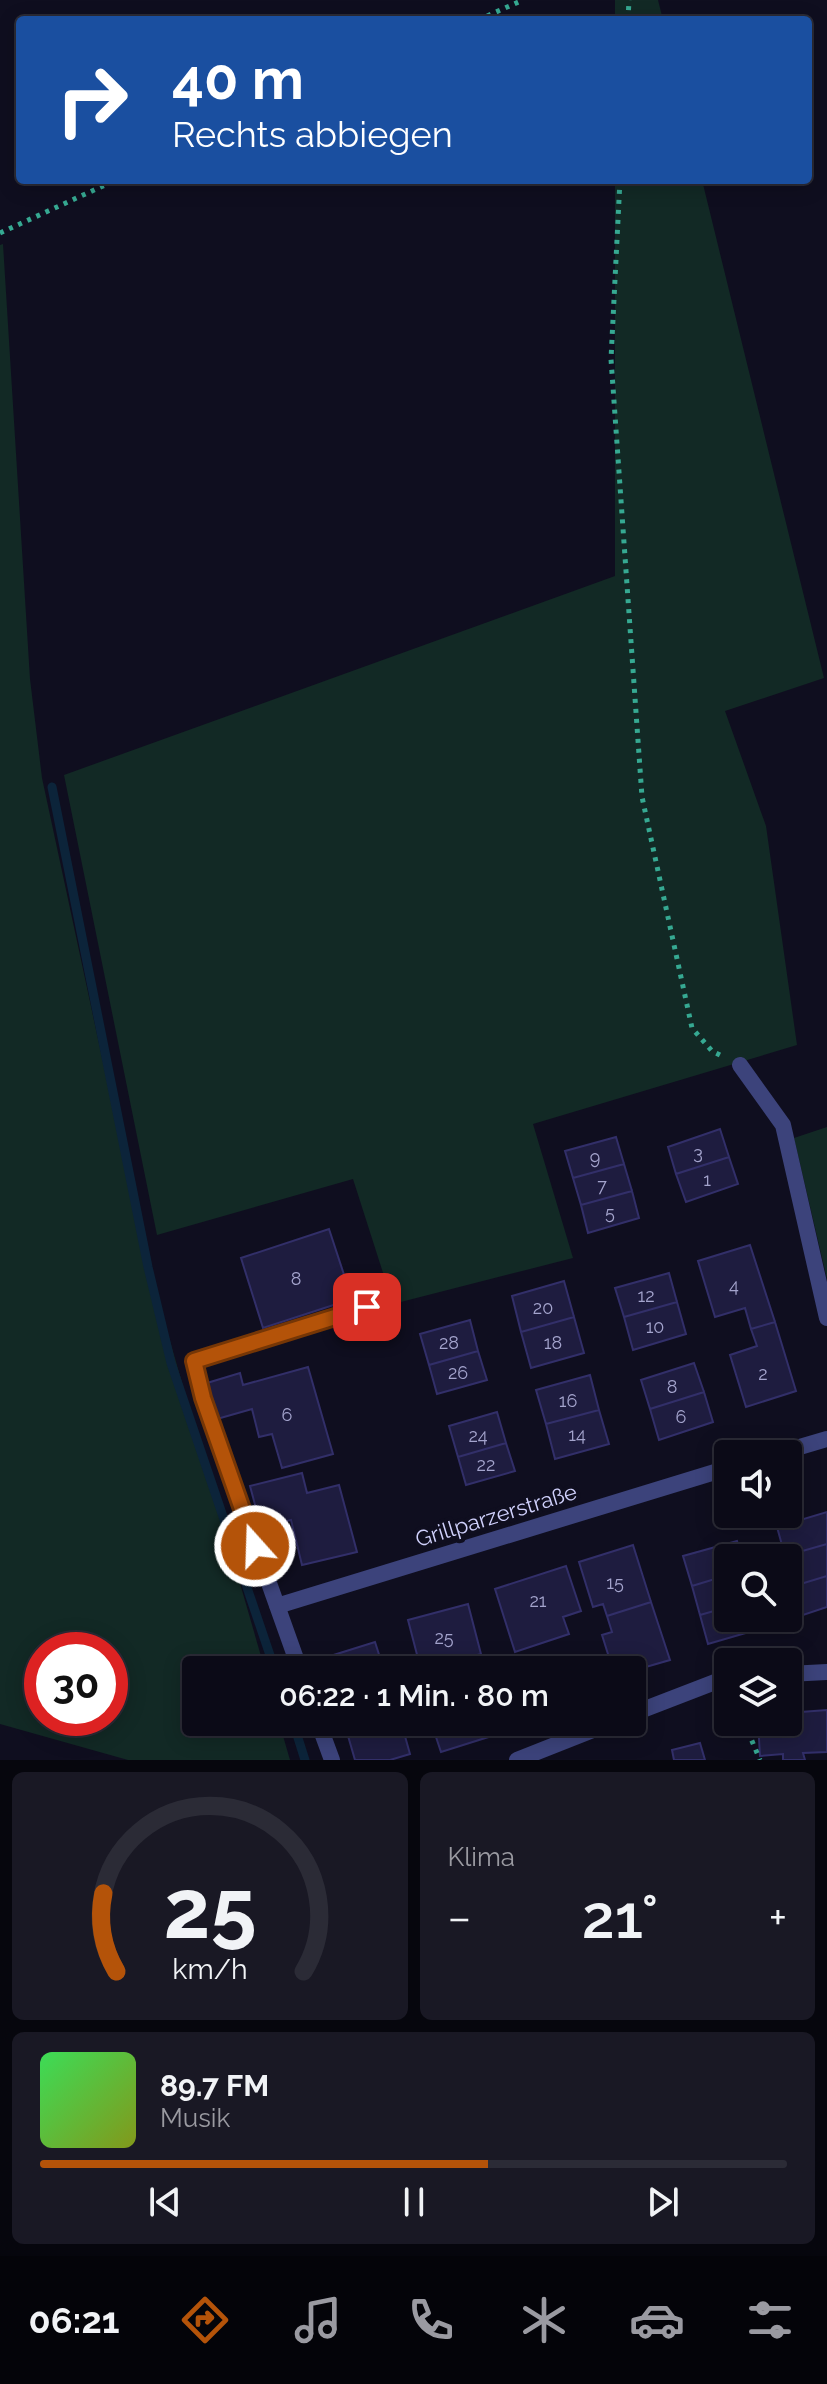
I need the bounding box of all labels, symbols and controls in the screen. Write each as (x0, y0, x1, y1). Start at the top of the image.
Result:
text: 40 m (172, 46, 304, 112)
icon: right (40, 48, 144, 152)
text: Rechts abbiegen (172, 113, 453, 155)
house number: 3 (693, 1142, 703, 1163)
house number: 9 (590, 1147, 600, 1168)
house number: 1 (703, 1169, 711, 1190)
house number: 7 (597, 1175, 607, 1196)
house number: 5 (605, 1202, 615, 1223)
house number: 8 (291, 1268, 301, 1289)
pin (333, 1273, 401, 1341)
house number: 4 (729, 1275, 739, 1296)
icon: arrive (345, 1285, 389, 1329)
house number: 12 (637, 1285, 655, 1306)
house number: 20 (533, 1297, 553, 1318)
house number: 10 (646, 1316, 664, 1337)
house number: 28 (439, 1332, 459, 1353)
house number: 18 (544, 1332, 562, 1353)
house number: 26 (448, 1362, 468, 1383)
house number: 2 (758, 1363, 768, 1384)
house number: 8 (667, 1376, 677, 1397)
house number: 16 (559, 1390, 577, 1411)
house number: 6 (282, 1404, 293, 1425)
house number: 6 (676, 1406, 687, 1427)
house number: 14 (568, 1424, 586, 1445)
house number: 24 (468, 1425, 488, 1446)
map controls (714, 1440, 802, 1736)
button: sound (714, 1440, 802, 1528)
house number: 22 (477, 1454, 495, 1475)
street label: Grillparzerstraße (412, 1478, 580, 1552)
position arrow (213, 1504, 297, 1588)
button: search (714, 1544, 802, 1632)
house number: 15 (606, 1572, 624, 1593)
house number: 21 (529, 1590, 547, 1611)
house number: 25 (434, 1627, 454, 1648)
speed limit sign: 30 (24, 1632, 128, 1736)
button: layers (714, 1648, 802, 1736)
text: 06:22 · 1 Min. · 80 m (279, 1678, 549, 1713)
text: Klima (448, 1842, 515, 1872)
text: 25 (163, 1860, 256, 1957)
text: 21° (582, 1882, 658, 1952)
text: − (448, 1892, 471, 1943)
text: + (769, 1892, 787, 1943)
text: km/h (172, 1952, 247, 1986)
text: 89.7 FM (160, 2068, 269, 2103)
text: Musik (160, 2103, 230, 2133)
icon: previous (143, 2180, 187, 2224)
icon: pause (392, 2180, 436, 2224)
icon: next (641, 2180, 685, 2224)
icon: directions (177, 2292, 233, 2348)
icon: music (290, 2292, 346, 2348)
icon: phone (403, 2292, 459, 2348)
icon: climate (516, 2292, 572, 2348)
icon: car (629, 2292, 685, 2348)
icon: filters (742, 2292, 798, 2348)
text: 06:21 (29, 2299, 120, 2341)

